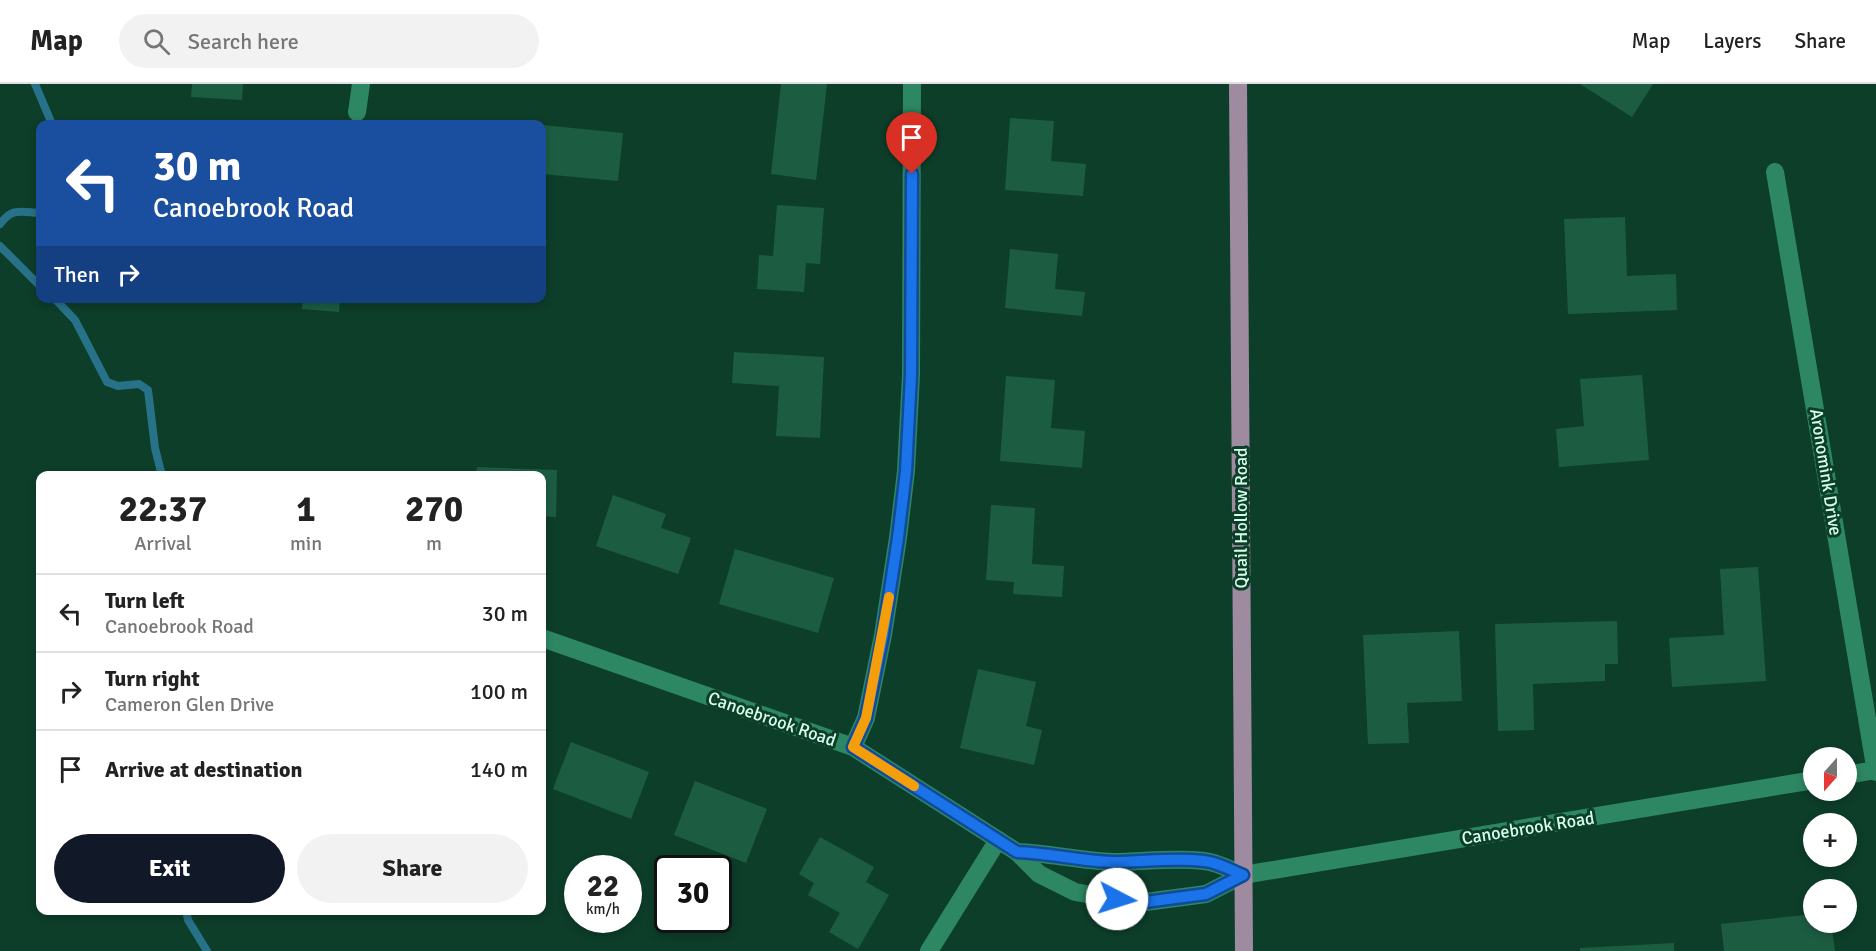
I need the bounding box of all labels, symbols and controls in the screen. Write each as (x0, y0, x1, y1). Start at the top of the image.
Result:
search box (119, 14, 539, 68)
text: Map (30, 24, 83, 58)
icon: search (140, 25, 173, 58)
text: Search here (188, 28, 299, 55)
text: Map (1632, 28, 1670, 54)
text: Layers (1703, 28, 1761, 54)
text: Share (1794, 28, 1846, 54)
pin (886, 112, 937, 174)
icon: arrive (895, 121, 928, 154)
text: 30 m (153, 141, 242, 192)
icon: left (54, 144, 132, 222)
text: Canoebrook Road (153, 192, 354, 225)
icon: right (112, 258, 145, 291)
text: Then (54, 261, 100, 288)
street label: Aronomink Drive (1805, 407, 1847, 537)
street label: Quail Hollow Road (1230, 447, 1252, 589)
text: 22:37 (119, 487, 207, 532)
text: 1 (296, 487, 316, 532)
text: 270 (405, 487, 463, 532)
text: Arrival (134, 531, 192, 556)
text: min (290, 531, 322, 556)
text: m (426, 531, 442, 556)
text: Turn left (105, 587, 185, 614)
icon: left (54, 597, 87, 630)
text: 30 m (482, 600, 528, 627)
text: Canoebrook Road (105, 614, 254, 639)
text: Turn right (105, 665, 200, 692)
icon: right (54, 675, 87, 708)
text: 100 m (470, 678, 528, 705)
street label: Canoebrook Road (705, 687, 839, 751)
text: Cameron Glen Drive (105, 692, 274, 717)
north arrow (1803, 747, 1857, 801)
map controls (1803, 747, 1857, 933)
icon: arrive (54, 753, 87, 786)
text: Arrive at destination (105, 756, 302, 783)
text: 140 m (470, 756, 528, 783)
street label: Canoebrook Road (1460, 807, 1596, 849)
button: + (1803, 813, 1857, 867)
button: Exit (54, 834, 285, 903)
button: Share (297, 834, 528, 903)
speed limit sign: 30 (654, 855, 732, 933)
position arrow (1085, 867, 1149, 931)
text: 22 (587, 868, 619, 905)
button: − (1803, 879, 1857, 933)
text: km/h (586, 900, 620, 918)

